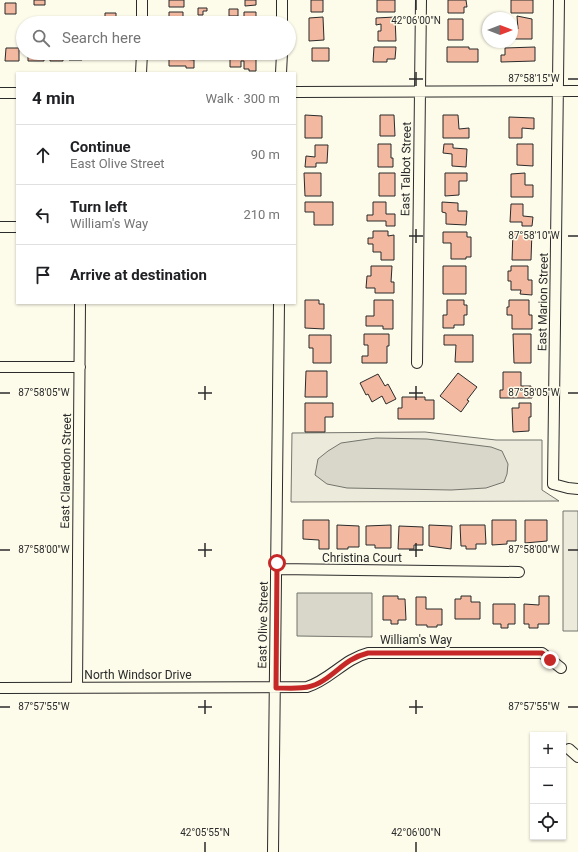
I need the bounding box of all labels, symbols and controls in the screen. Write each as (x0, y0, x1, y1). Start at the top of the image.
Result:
north arrow (482, 12, 518, 48)
text: 42°06'00"N (391, 15, 441, 26)
search box (16, 16, 296, 60)
icon: search (30, 27, 52, 49)
text: Search here (62, 29, 141, 47)
text: 87°58'15"W (508, 73, 560, 84)
text: 4 min (32, 88, 75, 108)
text: Walk · 300 m (205, 91, 280, 106)
street label: East Talbot Street (398, 122, 414, 216)
text: Continue (70, 138, 131, 156)
icon: ahead (32, 144, 54, 166)
text: 90 m (251, 147, 280, 162)
text: East Olive Street (70, 156, 165, 171)
text: Turn left (70, 198, 127, 216)
icon: left (32, 204, 54, 226)
text: 210 m (243, 207, 280, 222)
text: William's Way (70, 216, 148, 231)
text: 87°58'10"W (508, 230, 560, 241)
street label: East Marion Street (535, 253, 551, 351)
icon: arrive (32, 264, 54, 286)
text: Arrive at destination (70, 266, 207, 284)
text: 87°58'05"W (18, 387, 70, 398)
text: 87°58'05"W (508, 387, 560, 398)
street label: East Clarendon Street (58, 413, 74, 529)
text: 87°58'00"W (18, 544, 70, 555)
text: 87°58'00"W (508, 544, 560, 555)
street label: Christina Court (322, 551, 402, 565)
route start (268, 554, 286, 572)
street label: East Olive Street (255, 581, 271, 669)
street label: William's Way (380, 633, 452, 647)
route end (541, 651, 559, 669)
street label: North Windsor Drive (84, 668, 192, 682)
text: 87°57'55"W (18, 701, 70, 712)
text: 87°57'55"W (508, 701, 560, 712)
map controls (530, 732, 566, 840)
button: + (530, 732, 566, 768)
button: − (530, 768, 566, 804)
button: locate (530, 804, 566, 840)
text: 42°05'55"N (180, 827, 230, 838)
text: 42°06'00"N (391, 827, 441, 838)

